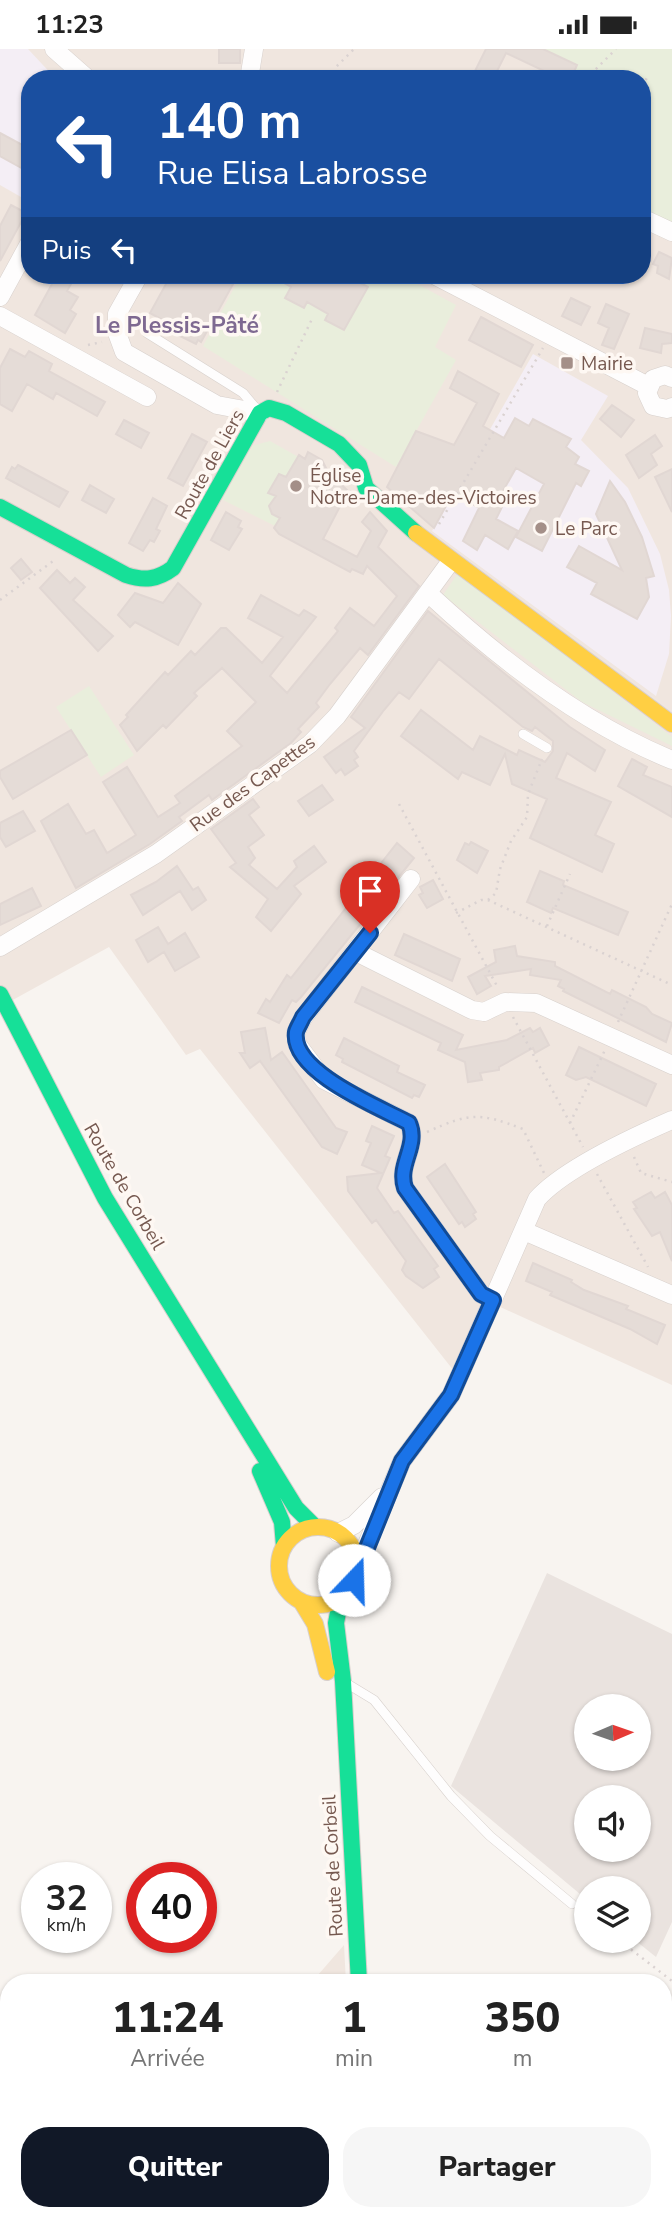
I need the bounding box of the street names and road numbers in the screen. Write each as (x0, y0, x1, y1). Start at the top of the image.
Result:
street label: Route de Liers (169, 405, 251, 524)
street label: Rue des Capettes (184, 729, 321, 838)
street label: Route de Corbeil (77, 1118, 171, 1255)
street label: Route de Corbeil (316, 1794, 350, 1938)

